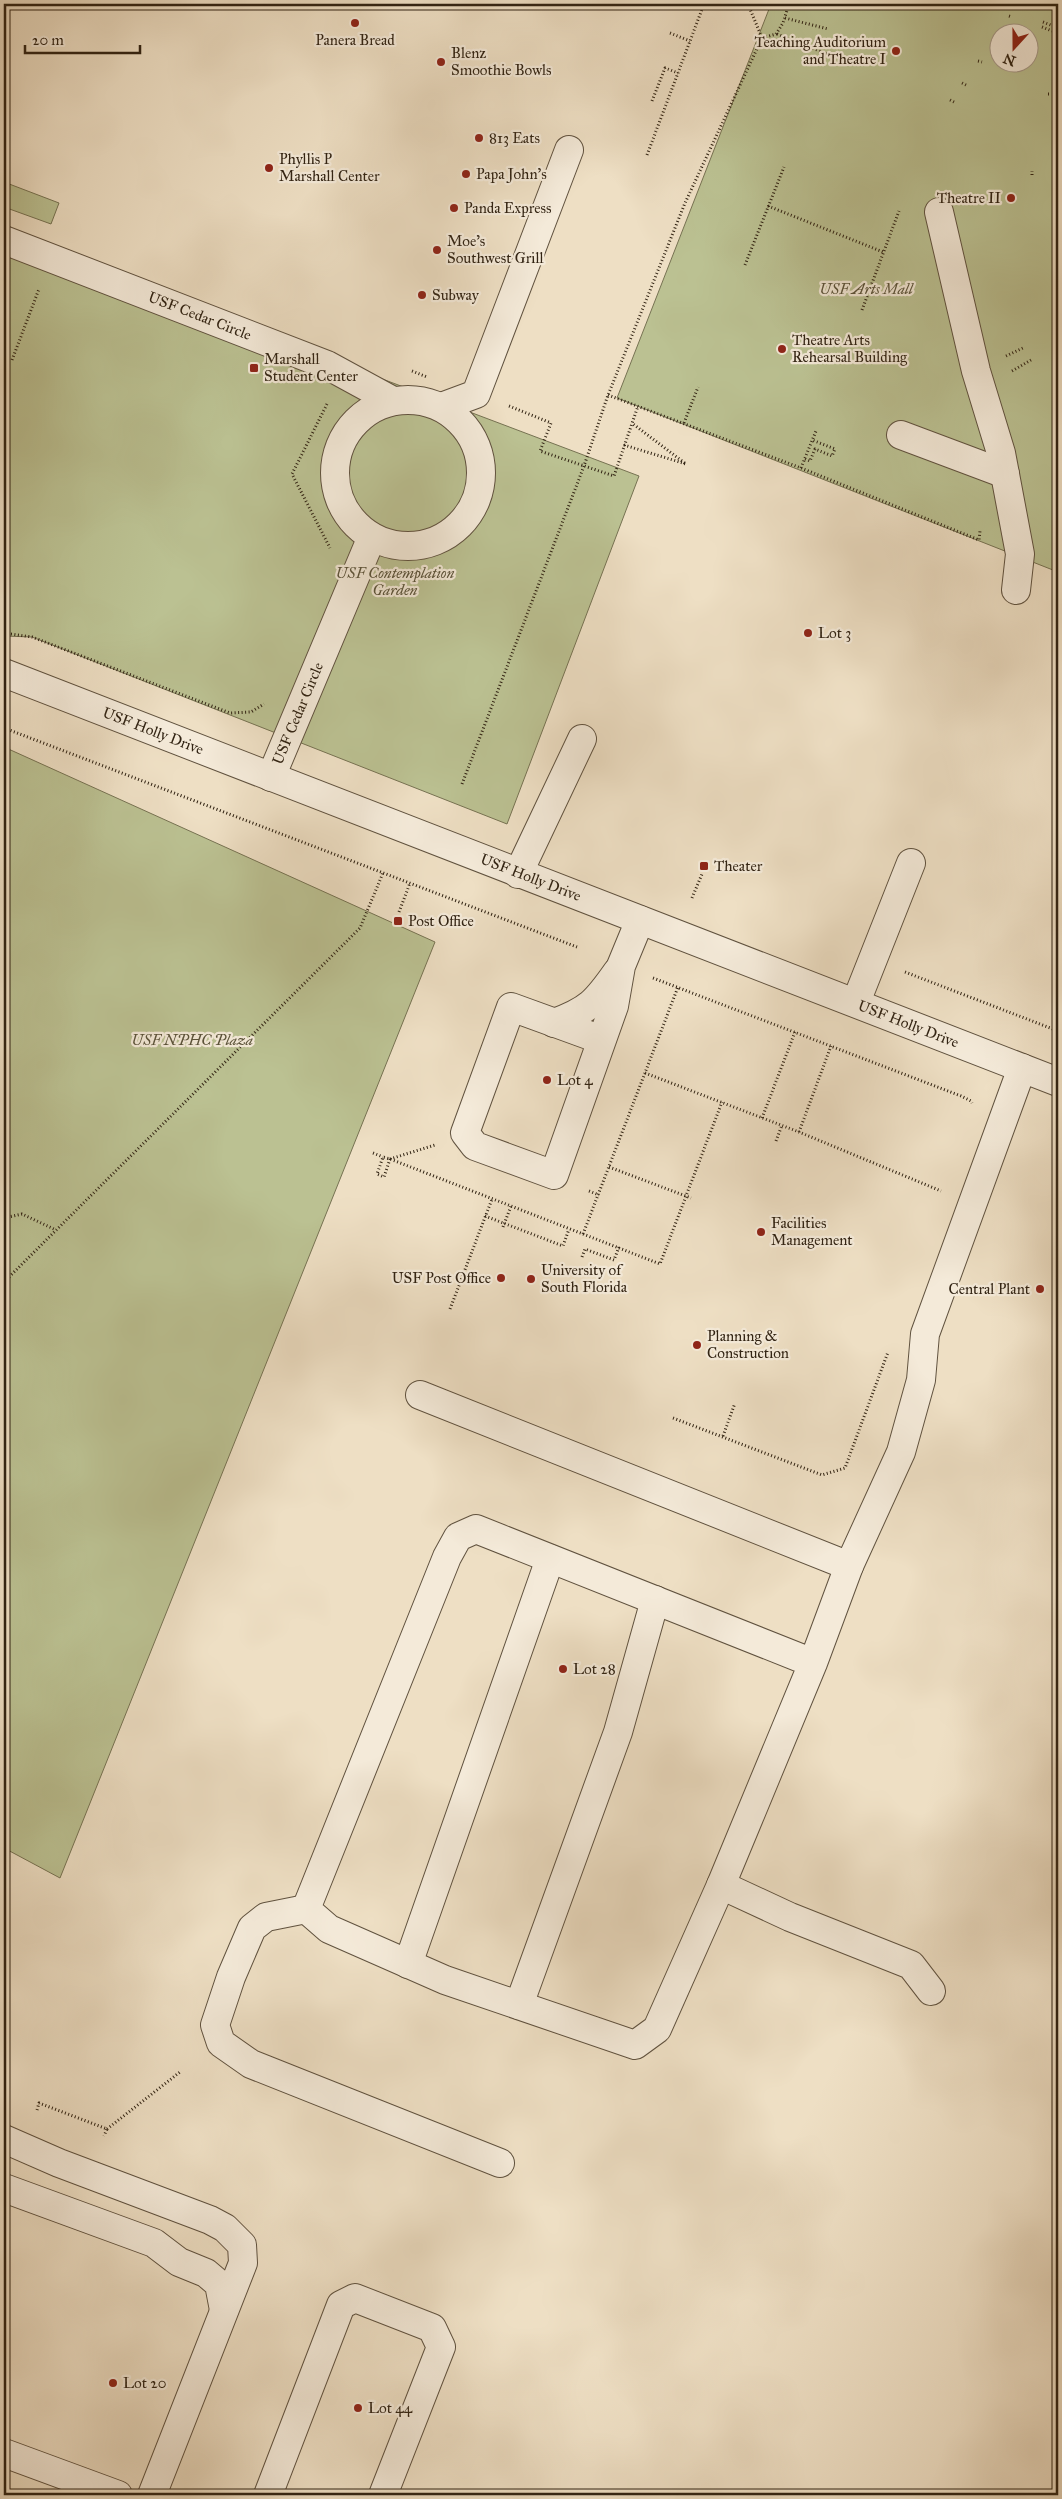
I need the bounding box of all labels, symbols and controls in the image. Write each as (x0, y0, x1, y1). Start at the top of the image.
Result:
marker: Panera Bread (349, 17, 361, 29)
scale bar (25, 22, 140, 54)
north arrow (990, 22, 1040, 72)
text: 20 m (32, 31, 64, 49)
place label: Panera Bread (315, 31, 395, 49)
place label: Teaching Auditorium and Theatre I (755, 33, 886, 68)
place label: Blenz Smoothie Bowls (451, 44, 552, 79)
marker: Teaching Auditorium and Theatre I (890, 45, 902, 57)
text: N (1001, 50, 1018, 70)
marker: Blenz Smoothie Bowls (435, 56, 447, 68)
place label: 813 Eats (489, 129, 540, 147)
marker: 813 Eats (473, 132, 485, 144)
place label: Phyllis P Marshall Center (279, 150, 380, 185)
marker: Phyllis P Marshall Center (263, 162, 275, 174)
place label: Papa John's (476, 165, 547, 184)
marker: Papa John's (460, 168, 472, 180)
place label: Theatre II (937, 189, 1001, 207)
marker: Theatre II (1005, 192, 1017, 204)
place label: Panda Express (464, 199, 551, 217)
marker: Panda Express (448, 202, 460, 214)
place label: Moe's Southwest Grill (447, 232, 545, 267)
marker: Moe's Southwest Grill (431, 244, 443, 256)
park label: USF Arts Mall (819, 280, 915, 298)
place label: Subway (432, 286, 480, 304)
street label: USF Cedar Circle (146, 288, 254, 344)
marker: Subway (416, 289, 428, 301)
place label: Theatre Arts Rehearsal Building (792, 331, 908, 366)
marker: Theatre Arts Rehearsal Building (776, 343, 788, 355)
place label: Marshall Student Center (264, 350, 358, 385)
marker: Marshall Student Center (248, 362, 260, 374)
park label: USF Contemplation Garden (336, 564, 455, 599)
place label: Lot 3 (818, 624, 851, 642)
marker: Lot 3 (802, 627, 814, 639)
street label: USF Cedar Circle (268, 660, 327, 767)
street label: USF Holly Drive (100, 703, 206, 759)
street label: USF Holly Drive (478, 850, 584, 905)
place label: Theater (714, 857, 763, 875)
marker: Theater (698, 860, 710, 872)
place label: Post Office (408, 912, 474, 930)
marker: Post Office (392, 915, 404, 927)
street label: USF Holly Drive (855, 996, 961, 1052)
park label: USF NPHC Plaza (131, 1031, 253, 1049)
place label: Lot 4 (557, 1071, 593, 1089)
marker: Lot 4 (541, 1074, 553, 1086)
place label: Facilities Management (771, 1214, 853, 1249)
marker: Facilities Management (755, 1226, 767, 1238)
place label: University of South Florida (541, 1261, 628, 1296)
place label: USF Post Office (392, 1269, 491, 1287)
marker: USF Post Office (495, 1272, 507, 1284)
marker: University of South Florida (525, 1273, 537, 1285)
place label: Central Plant (949, 1280, 1031, 1298)
marker: Central Plant (1034, 1283, 1046, 1295)
place label: Planning & Construction (707, 1327, 789, 1362)
marker: Planning & Construction (691, 1339, 703, 1351)
place label: Lot 28 (573, 1660, 616, 1678)
marker: Lot 28 (557, 1663, 569, 1675)
place label: Lot 20 (123, 2374, 166, 2392)
marker: Lot 20 (107, 2377, 119, 2389)
place label: Lot 44 (368, 2399, 413, 2417)
marker: Lot 44 (352, 2402, 364, 2414)

